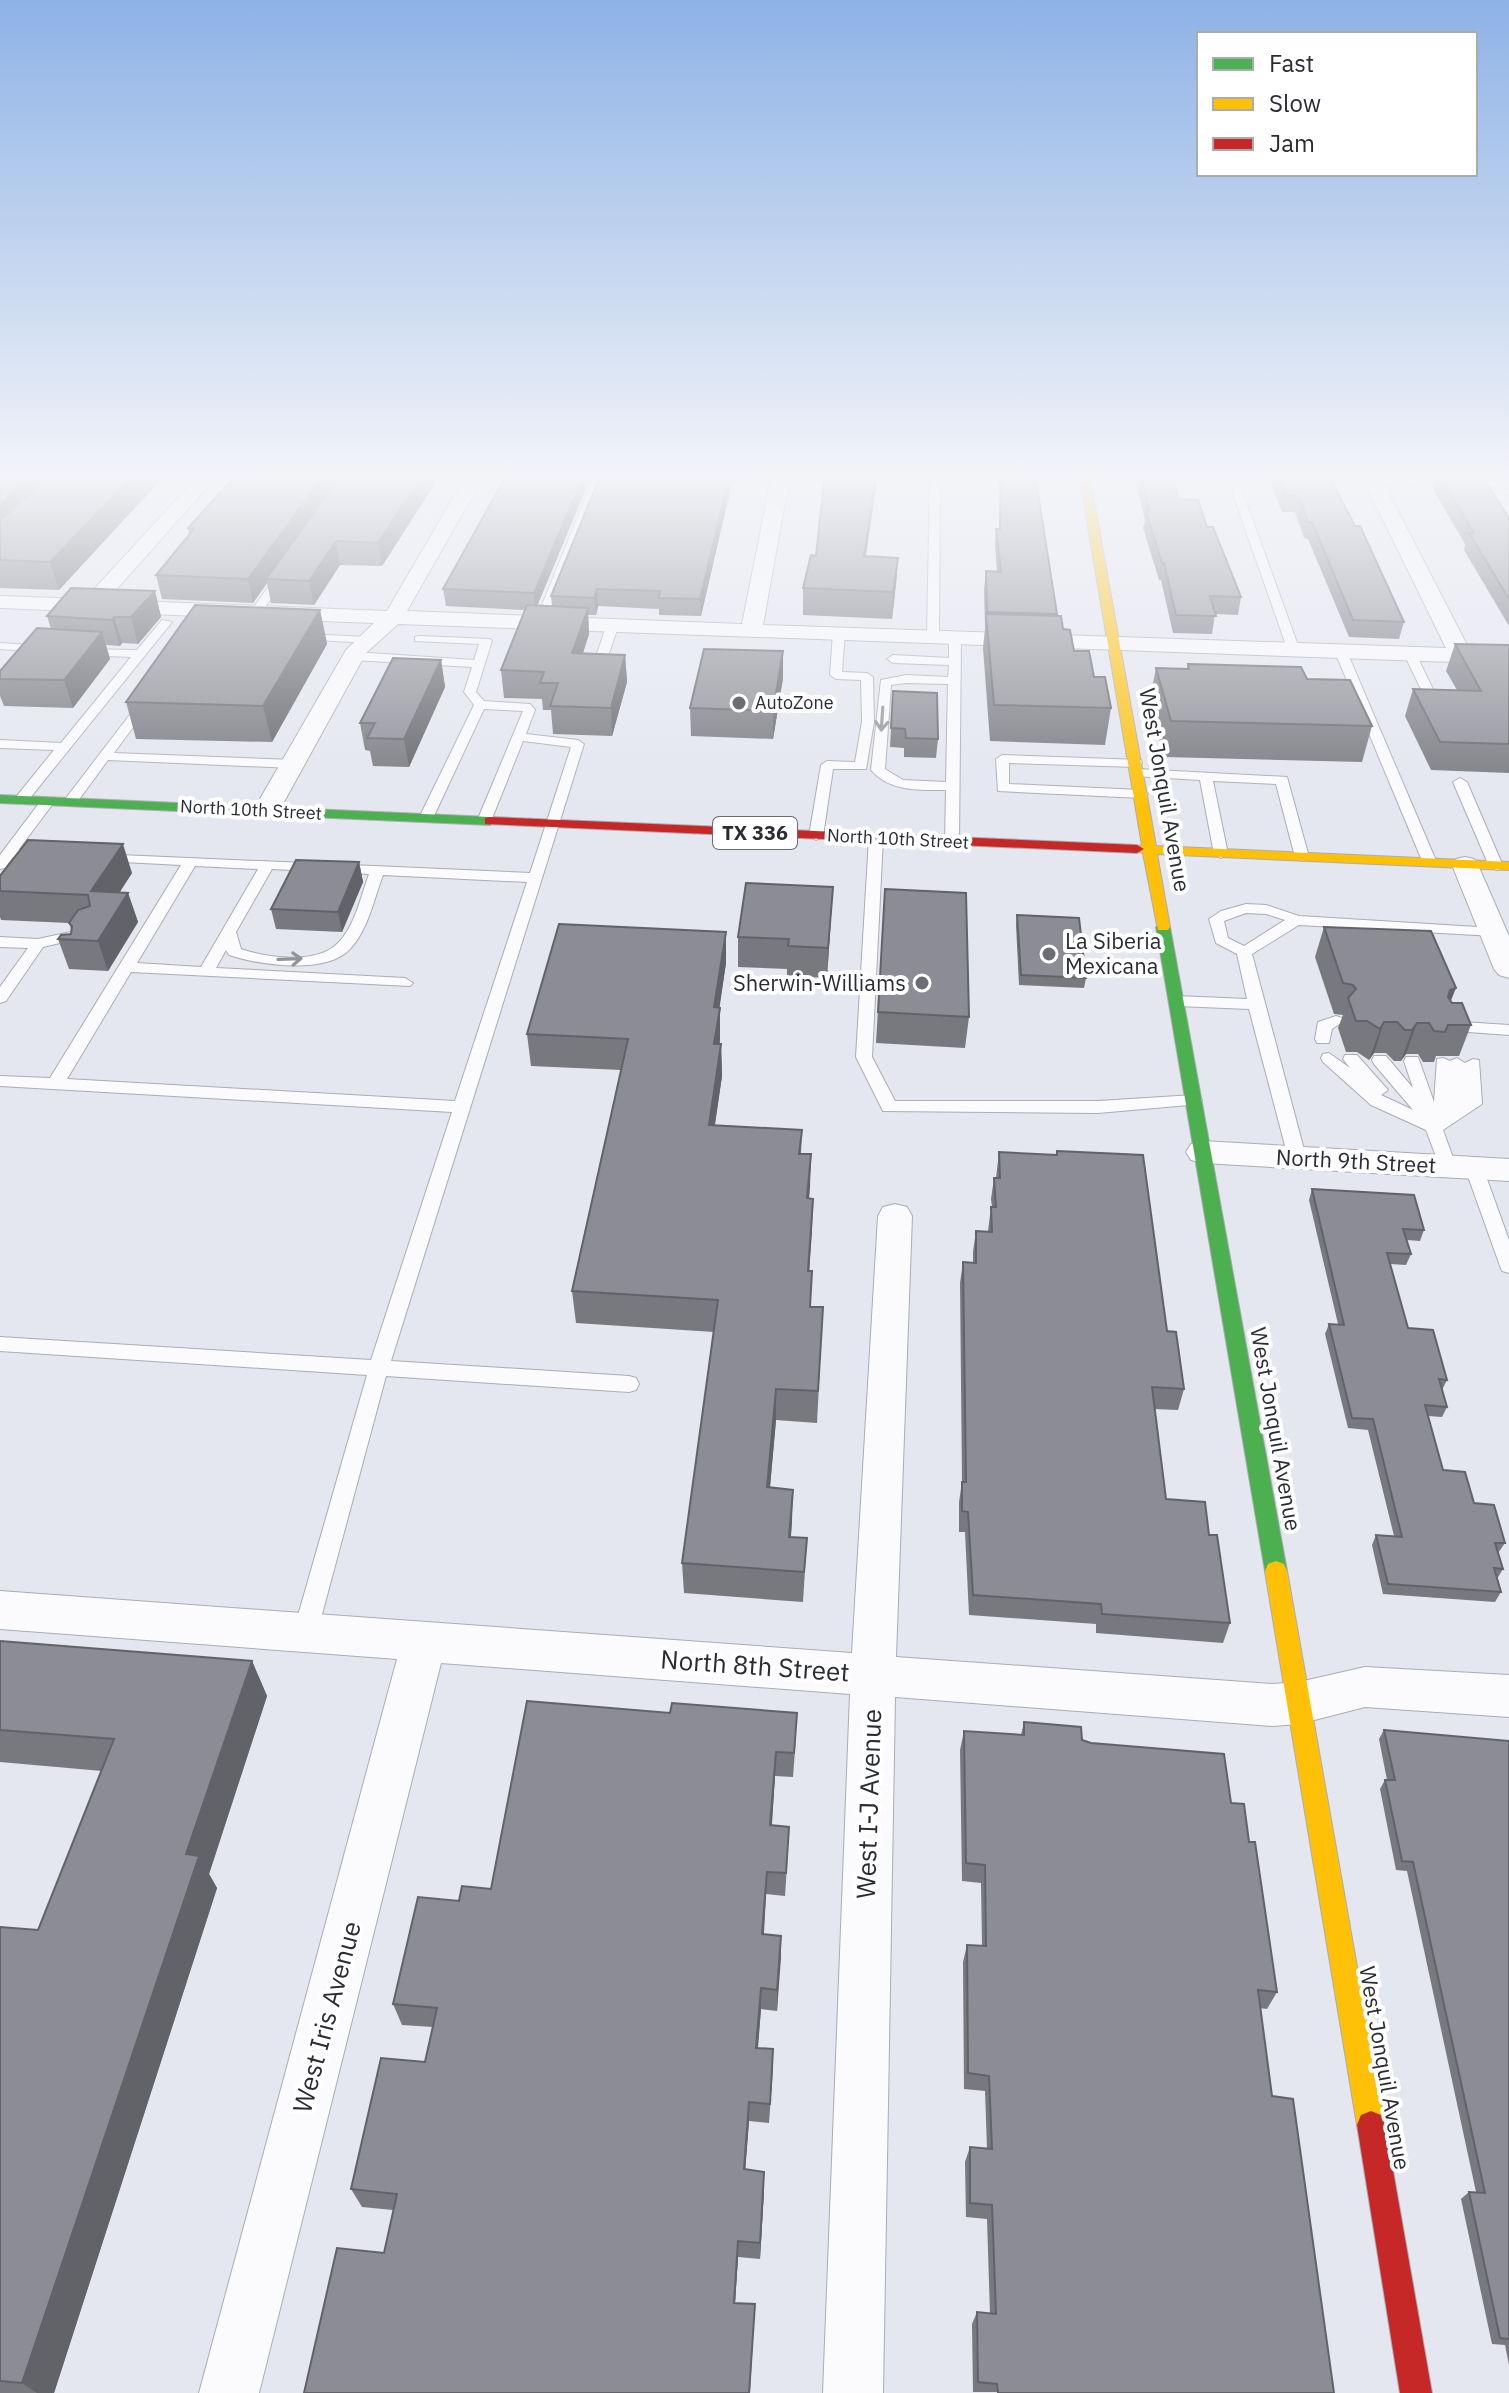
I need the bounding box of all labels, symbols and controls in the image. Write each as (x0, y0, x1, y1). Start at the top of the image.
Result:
legend (1197, 32, 1477, 176)
text: Fast (1269, 47, 1314, 79)
text: Slow (1269, 87, 1321, 119)
text: Jam (1269, 127, 1315, 159)
street label: West Jonquil Avenue (1133, 686, 1198, 894)
place label: AutoZone (755, 691, 834, 714)
marker: AutoZone (730, 694, 748, 712)
one-way arrow (874, 705, 889, 732)
street label: North 10th Street (179, 794, 323, 825)
road number: TX 336 (713, 817, 797, 849)
street label: North 10th Street (826, 823, 970, 854)
place label: La Siberia Mexicana (1065, 926, 1162, 980)
marker: La Siberia Mexicana (1040, 945, 1058, 963)
one-way arrow (276, 952, 303, 967)
place label: Sherwin-Williams (733, 968, 906, 997)
marker: Sherwin-Williams (913, 974, 931, 992)
street label: North 9th Street (1275, 1142, 1437, 1179)
street label: West Jonquil Avenue (1244, 1325, 1309, 1533)
street label: North 8th Street (659, 1641, 851, 1689)
street label: West I-J Avenue (848, 1708, 888, 1900)
street label: West Iris Avenue (284, 1917, 368, 2116)
street label: West Jonquil Avenue (1353, 1964, 1418, 2172)

